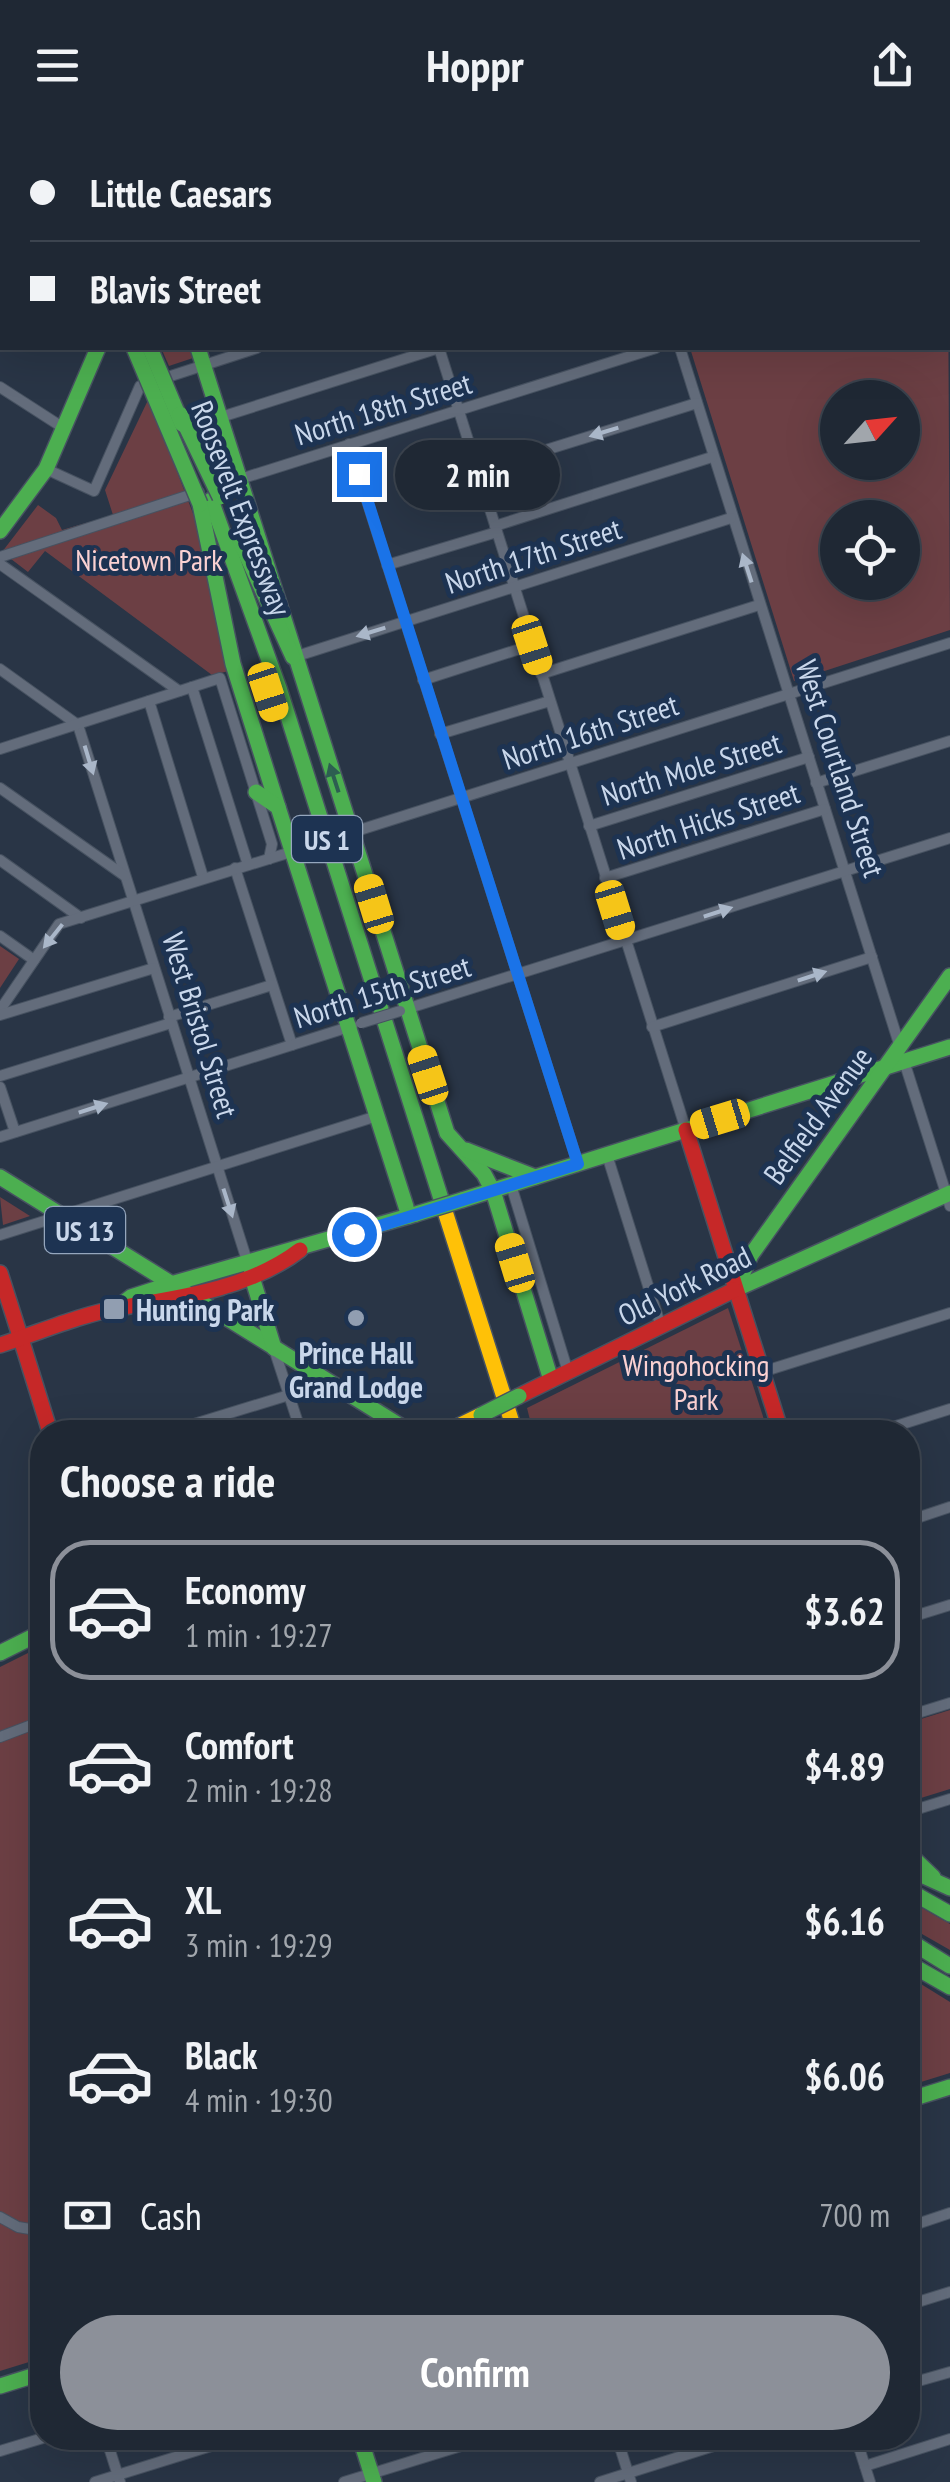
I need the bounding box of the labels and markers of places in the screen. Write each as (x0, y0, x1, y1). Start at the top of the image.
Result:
place label: Hunting Park (136, 1290, 275, 1329)
marker: Hunting Park (101, 1296, 127, 1322)
marker: Prince Hall Grand Lodge (345, 1307, 367, 1329)
place label: Prince Hall Grand Lodge (289, 1333, 423, 1406)

